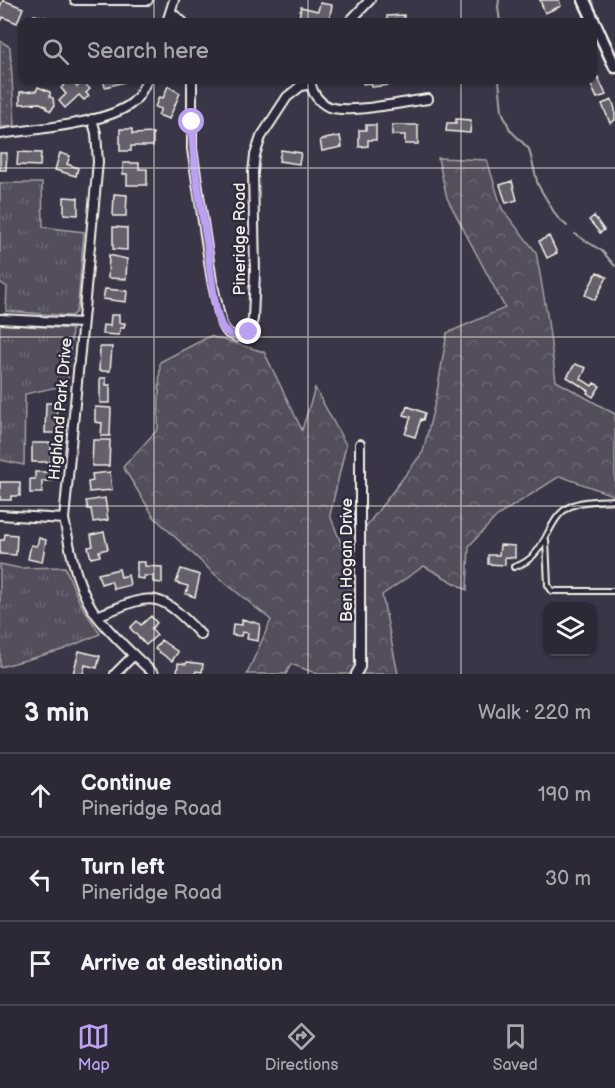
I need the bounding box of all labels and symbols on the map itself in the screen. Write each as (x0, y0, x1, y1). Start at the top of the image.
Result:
route start (178, 108, 204, 134)
street label: Pineridge Road (231, 183, 250, 295)
route end (235, 318, 261, 344)
street label: Highland Park Drive (45, 337, 77, 481)
street label: Ben Hogan Drive (338, 498, 357, 622)

